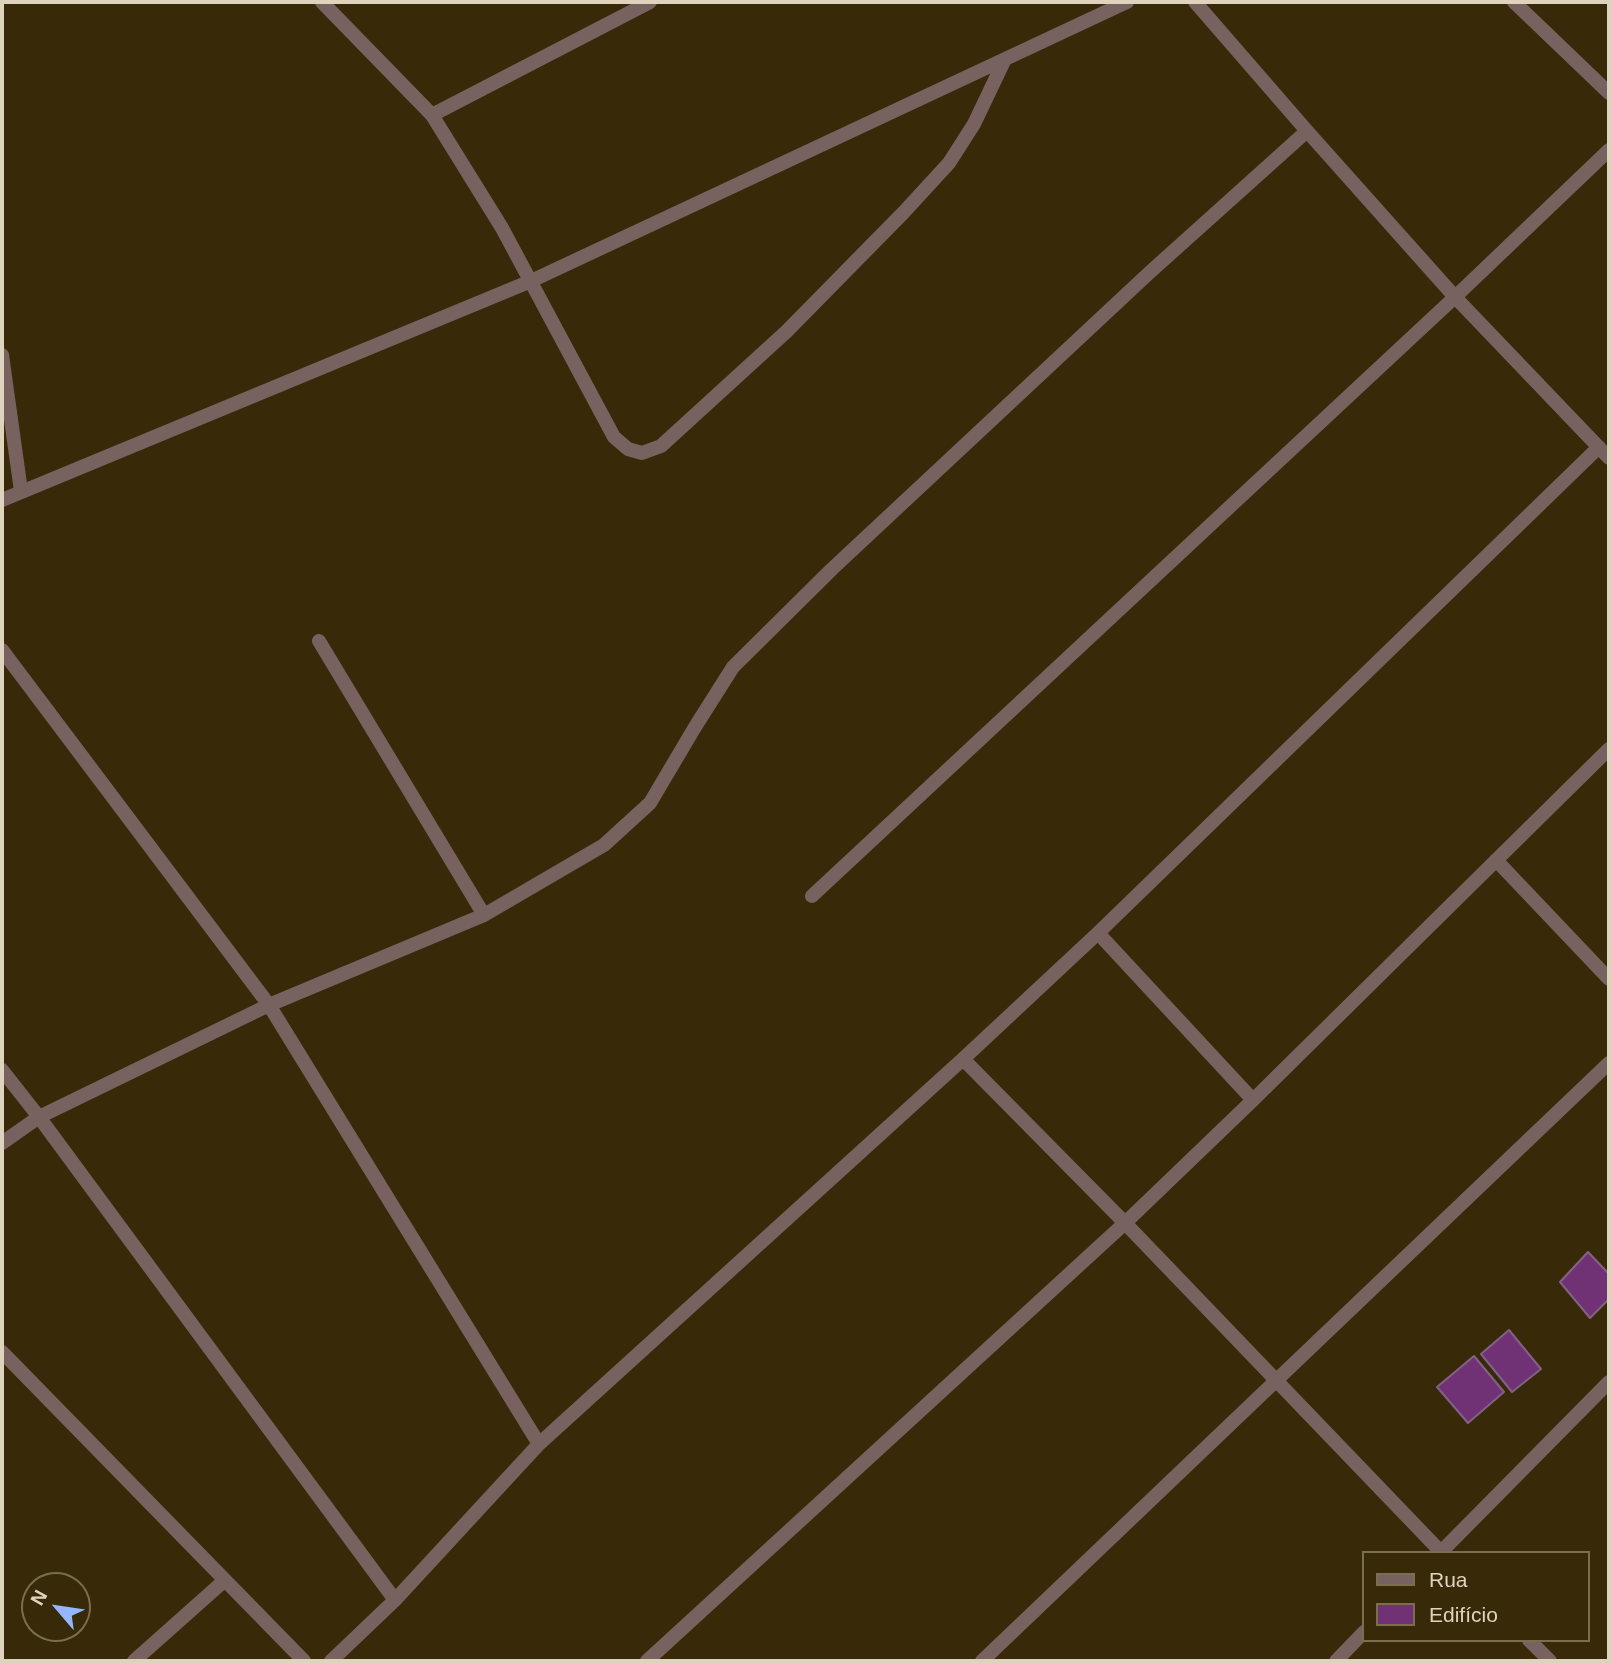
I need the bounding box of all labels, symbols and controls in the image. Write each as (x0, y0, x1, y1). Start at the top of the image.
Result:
legend (1362, 1551, 1590, 1642)
text: Rua (1429, 1568, 1468, 1591)
north arrow (21, 1572, 91, 1642)
text: N (26, 1586, 51, 1609)
text: Edifício (1429, 1603, 1498, 1626)

